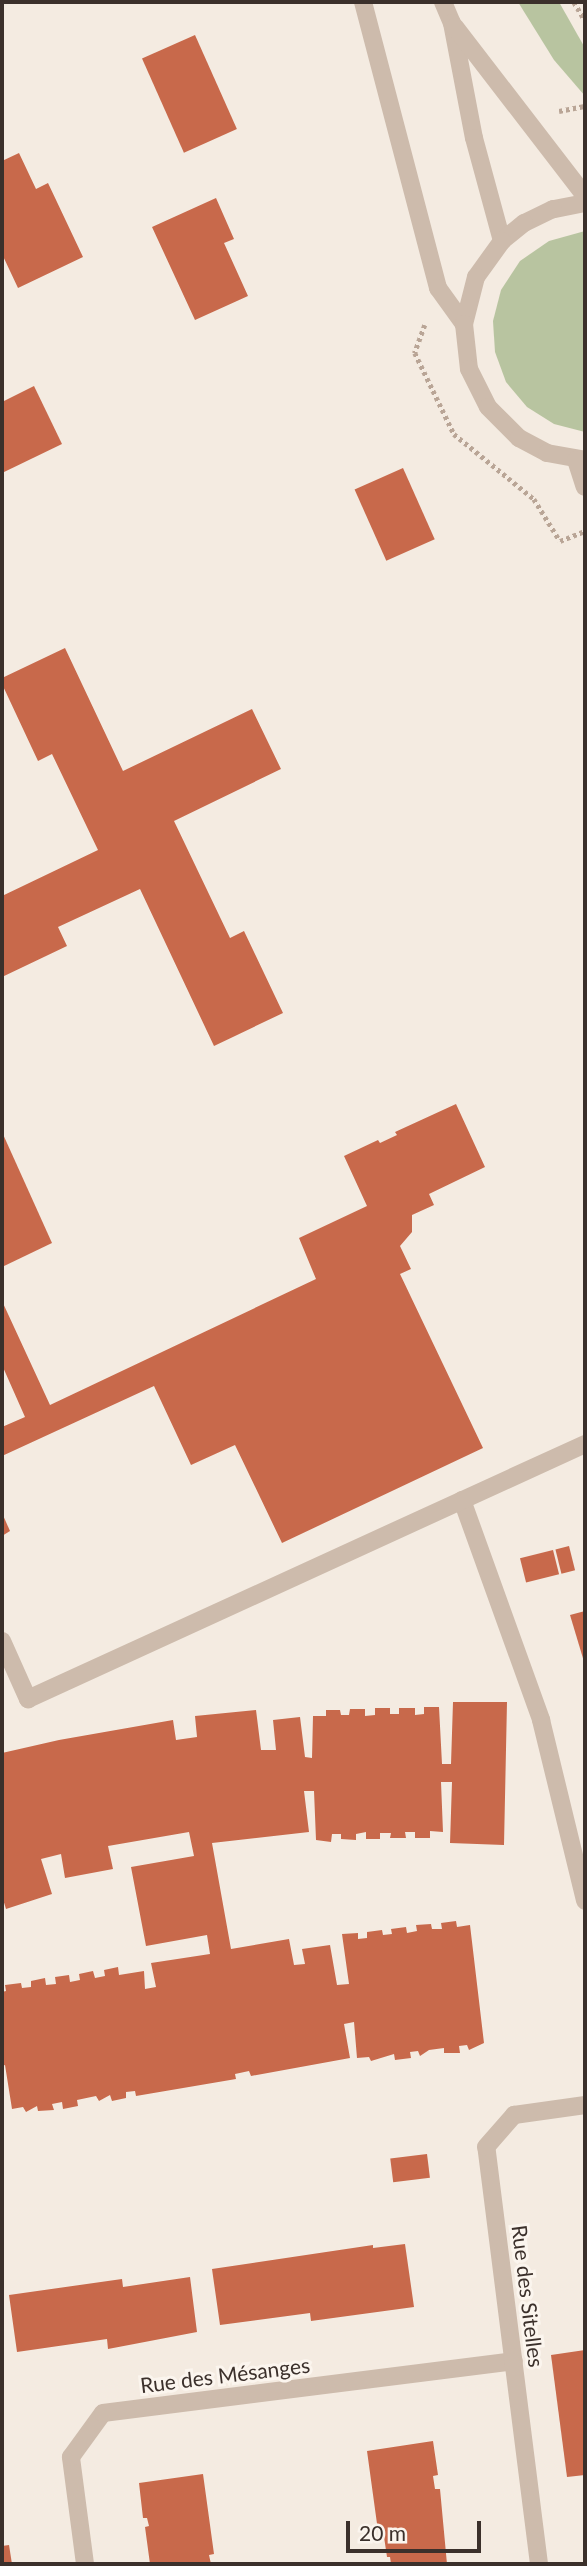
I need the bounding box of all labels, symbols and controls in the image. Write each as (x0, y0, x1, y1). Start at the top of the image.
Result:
street label: Rue des Sitelles (507, 2223, 549, 2369)
street label: Rue des Mésanges (139, 2352, 311, 2398)
scale bar (349, 2506, 484, 2550)
text: 20 m (359, 2520, 406, 2545)

